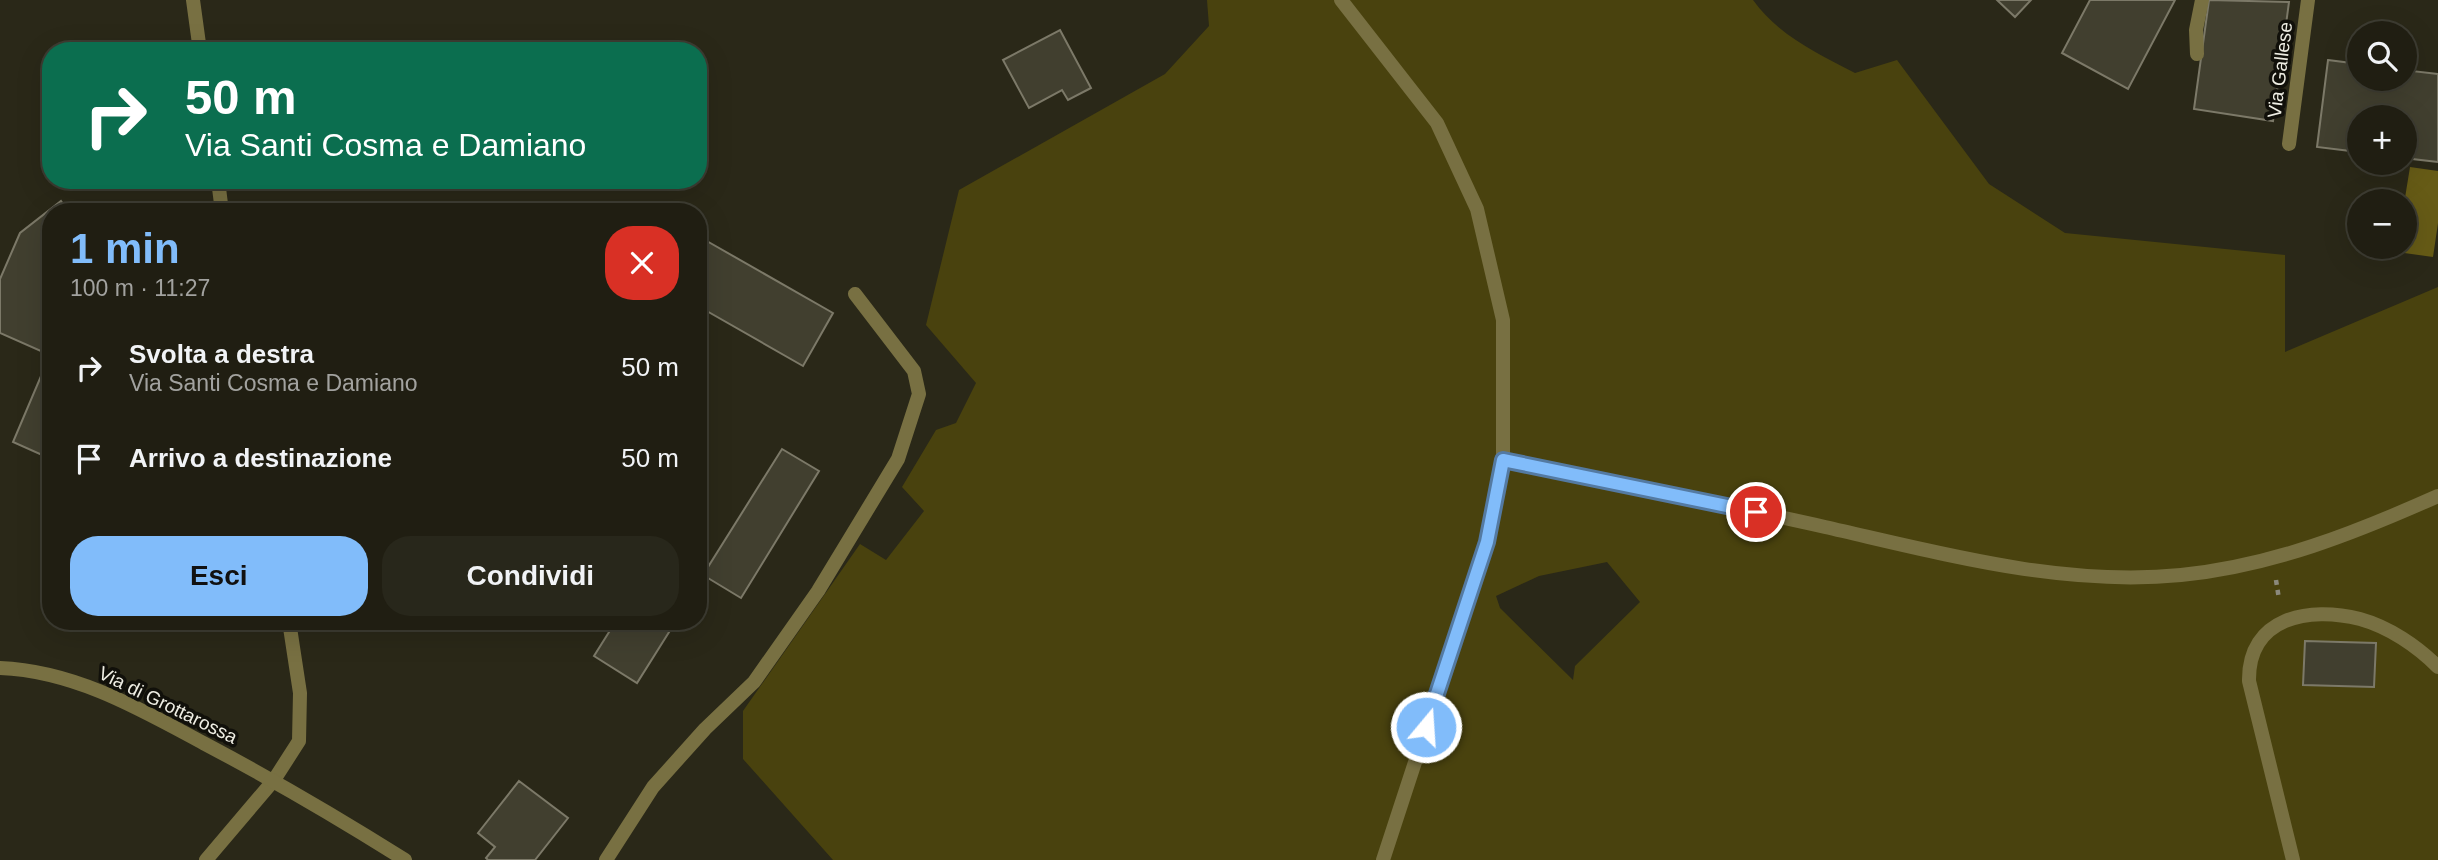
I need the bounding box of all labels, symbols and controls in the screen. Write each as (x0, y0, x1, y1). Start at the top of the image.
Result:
street label: Via Gallese (2264, 21, 2296, 119)
map controls (2347, 21, 2417, 259)
button: search (2347, 21, 2417, 91)
icon: right (70, 70, 161, 161)
text: 50 m (185, 70, 297, 124)
button: + (2347, 105, 2417, 175)
text: Via Santi Cosma e Damiano (185, 127, 586, 163)
button: − (2347, 189, 2417, 259)
text: 1 min (70, 225, 180, 272)
button: close (605, 226, 679, 300)
text: 100 m · 11:27 (70, 275, 210, 301)
text: Svolta a destra (129, 339, 314, 369)
icon: right (70, 349, 108, 387)
text: 50 m (621, 352, 679, 382)
text: Via Santi Cosma e Damiano (129, 370, 418, 396)
icon: arrive (70, 440, 108, 478)
text: Arrivo a destinazione (129, 443, 392, 473)
text: 50 m (621, 443, 679, 473)
pin (1726, 482, 1786, 542)
icon: arrive (1737, 493, 1775, 531)
button: Esci (70, 536, 368, 616)
button: Condividi (382, 536, 679, 616)
street label: Via di Grottarossa (95, 662, 241, 748)
position arrow (1389, 690, 1463, 764)

